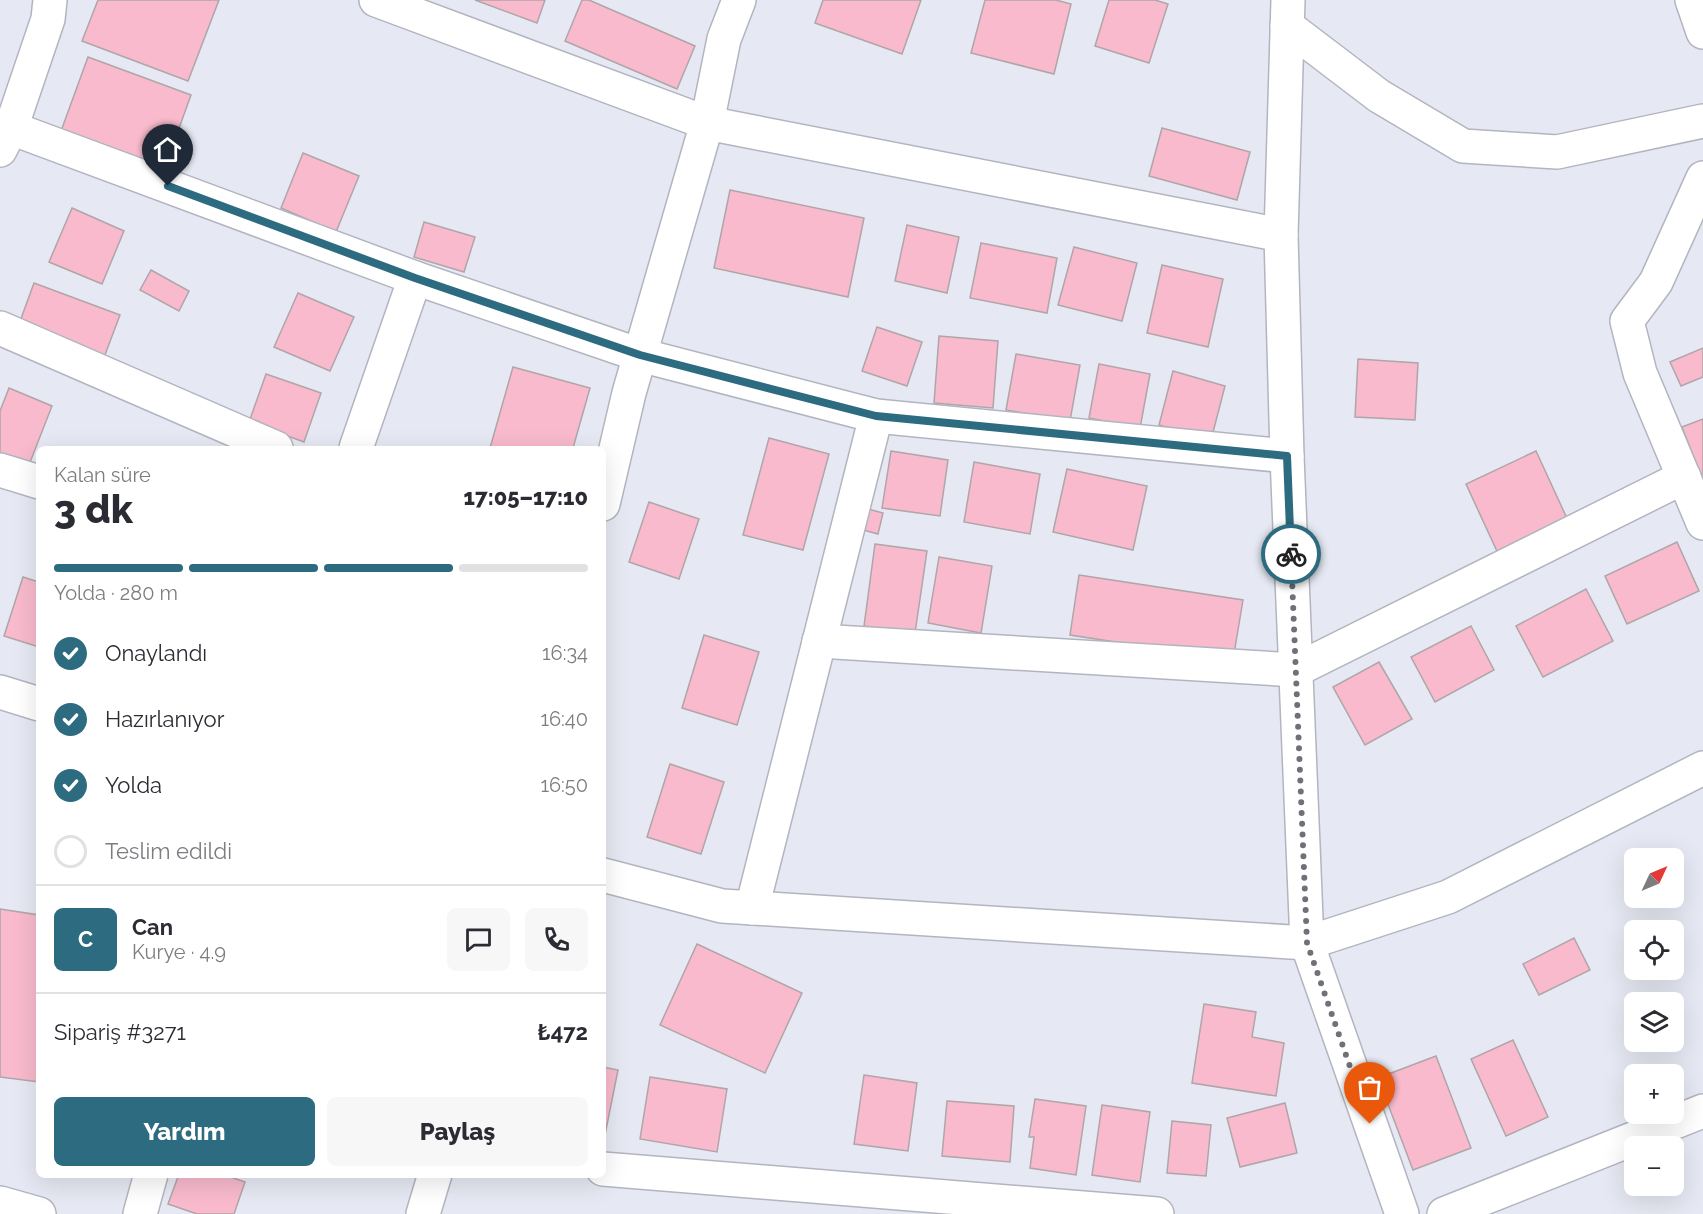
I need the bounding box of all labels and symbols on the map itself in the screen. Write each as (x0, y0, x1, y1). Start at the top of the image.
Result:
pin (142, 124, 193, 186)
courier (1261, 524, 1321, 584)
north arrow (1624, 848, 1684, 908)
pin (1344, 1062, 1395, 1124)

